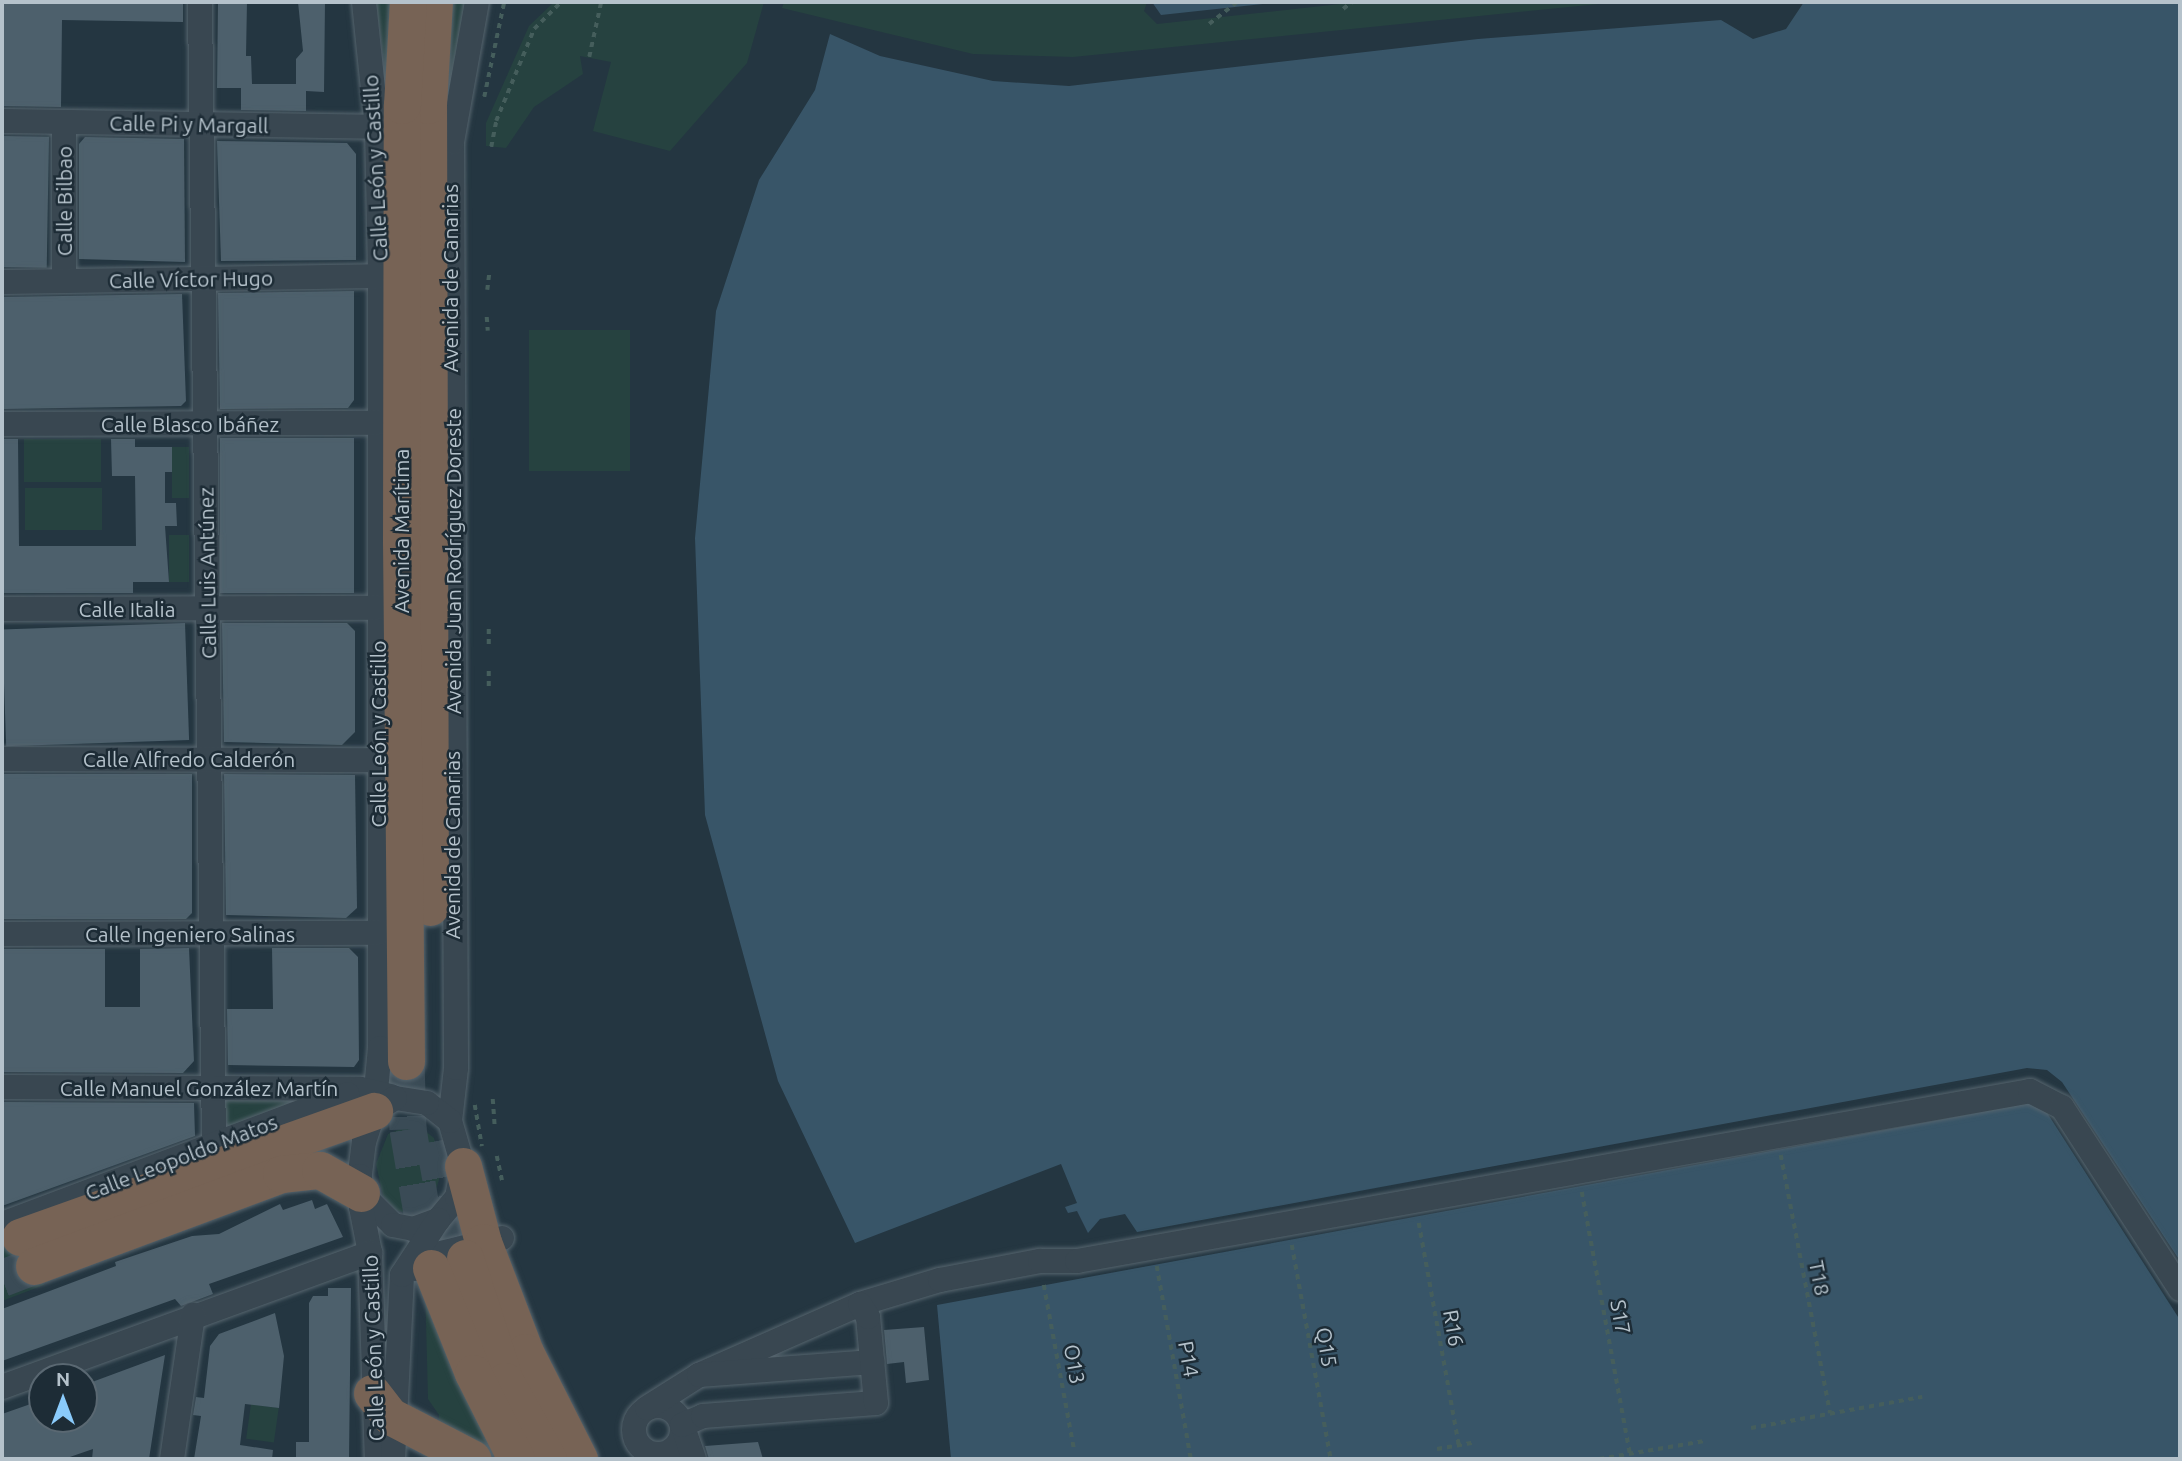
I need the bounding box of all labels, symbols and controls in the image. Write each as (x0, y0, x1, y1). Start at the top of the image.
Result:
street label: Calle León y Castillo (358, 74, 392, 262)
street label: Calle Pi y Margall (109, 110, 269, 138)
street label: Calle Bilbao (51, 146, 77, 256)
street label: Avenida de Canarias (437, 184, 463, 372)
street label: Calle Víctor Hugo (109, 265, 273, 293)
street label: Avenida Juan Rodríguez Doreste (440, 408, 466, 714)
street label: Calle Blasco Ibáñez (101, 411, 279, 437)
street label: Avenida Marítima (388, 449, 414, 613)
street label: Calle Luis Antúnez (193, 487, 221, 659)
street label: Calle Italia (79, 596, 175, 622)
street label: Calle León y Castillo (365, 641, 391, 827)
street label: Calle Alfredo Calderón (83, 746, 295, 772)
street label: Avenida de Canarias (439, 751, 465, 939)
street label: Calle Ingeniero Salinas (85, 921, 295, 947)
street label: Calle Manuel González Martín (60, 1075, 338, 1101)
street label: Calle Leopoldo Matos (81, 1109, 281, 1205)
street label: Calle León y Castillo (357, 1254, 389, 1442)
street label: T18 (1804, 1258, 1836, 1298)
street label: S17 (1606, 1298, 1636, 1336)
street label: R16 (1438, 1308, 1470, 1348)
street label: Q15 (1311, 1325, 1343, 1369)
street label: P14 (1173, 1339, 1205, 1379)
street label: O13 (1059, 1342, 1091, 1386)
north arrow (28, 1363, 98, 1433)
text: N (56, 1368, 70, 1390)

